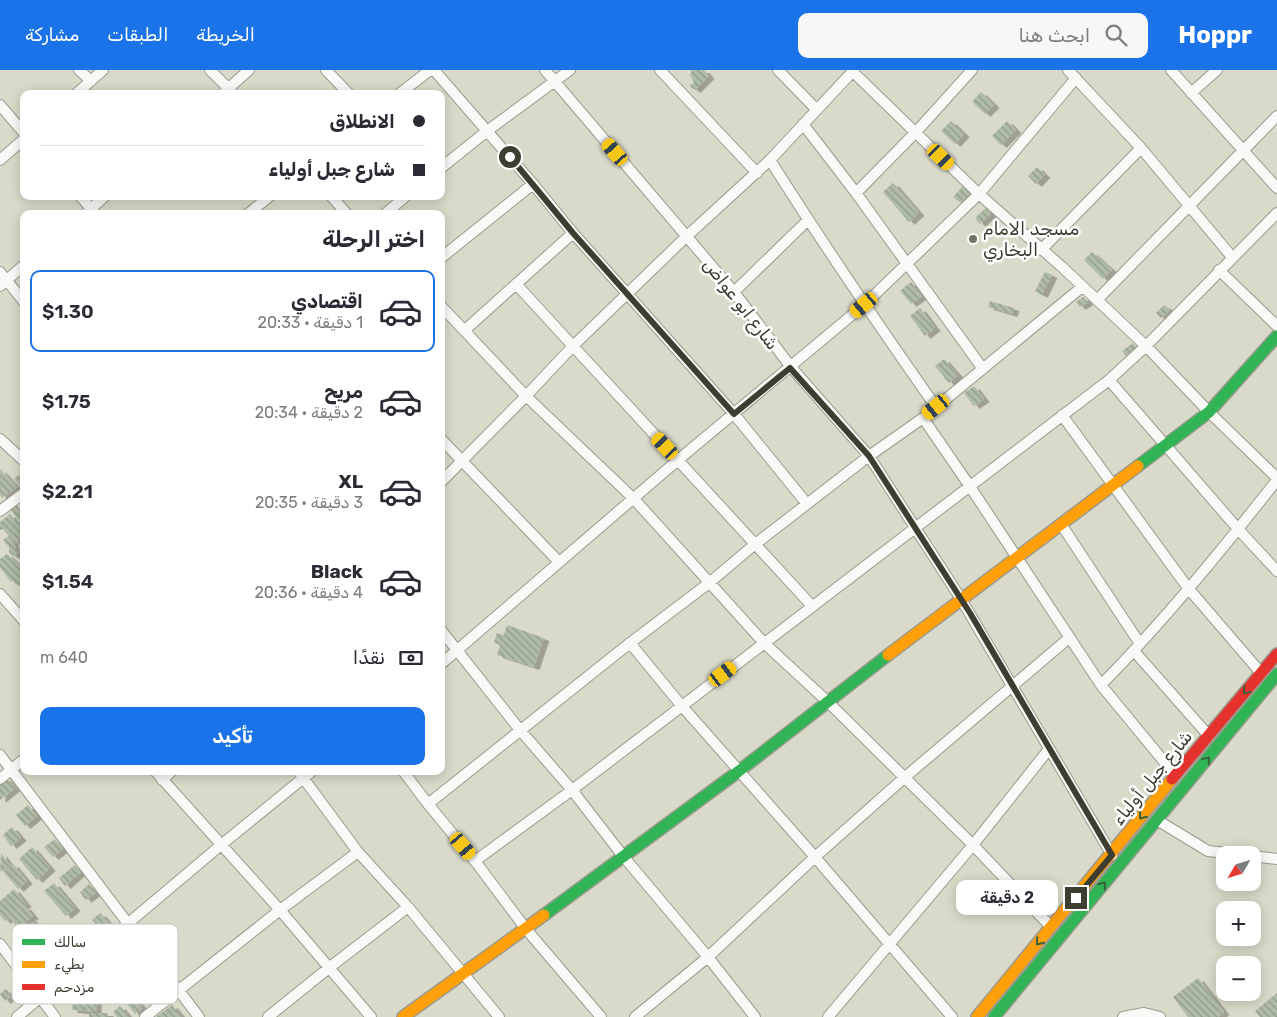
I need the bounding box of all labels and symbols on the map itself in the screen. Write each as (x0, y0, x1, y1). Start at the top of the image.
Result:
car (599, 136, 630, 168)
car (924, 141, 957, 173)
route start (499, 146, 521, 168)
place label: مسجد الامام البخاري (983, 218, 1079, 262)
marker: مسجد الامام البخاري (967, 233, 979, 245)
street label: شارع ابو عواض (698, 254, 784, 355)
car (847, 290, 880, 320)
car (919, 392, 952, 422)
car (649, 430, 680, 462)
car (706, 659, 739, 689)
one-way arrow (1243, 686, 1252, 695)
street label: شارع جبل أولياء (1107, 726, 1198, 831)
one-way arrow (1201, 756, 1210, 765)
one-way arrow (1140, 810, 1148, 819)
car (447, 830, 478, 862)
north arrow (1216, 846, 1261, 891)
callout: 2 دقيقة (956, 880, 1058, 916)
one-way arrow (1097, 882, 1105, 891)
route end (1065, 887, 1087, 909)
legend (12, 924, 178, 1004)
text: سالك (54, 934, 86, 951)
one-way arrow (1037, 936, 1045, 945)
text: بطيء (54, 956, 85, 975)
text: مزدحم (54, 979, 94, 996)

